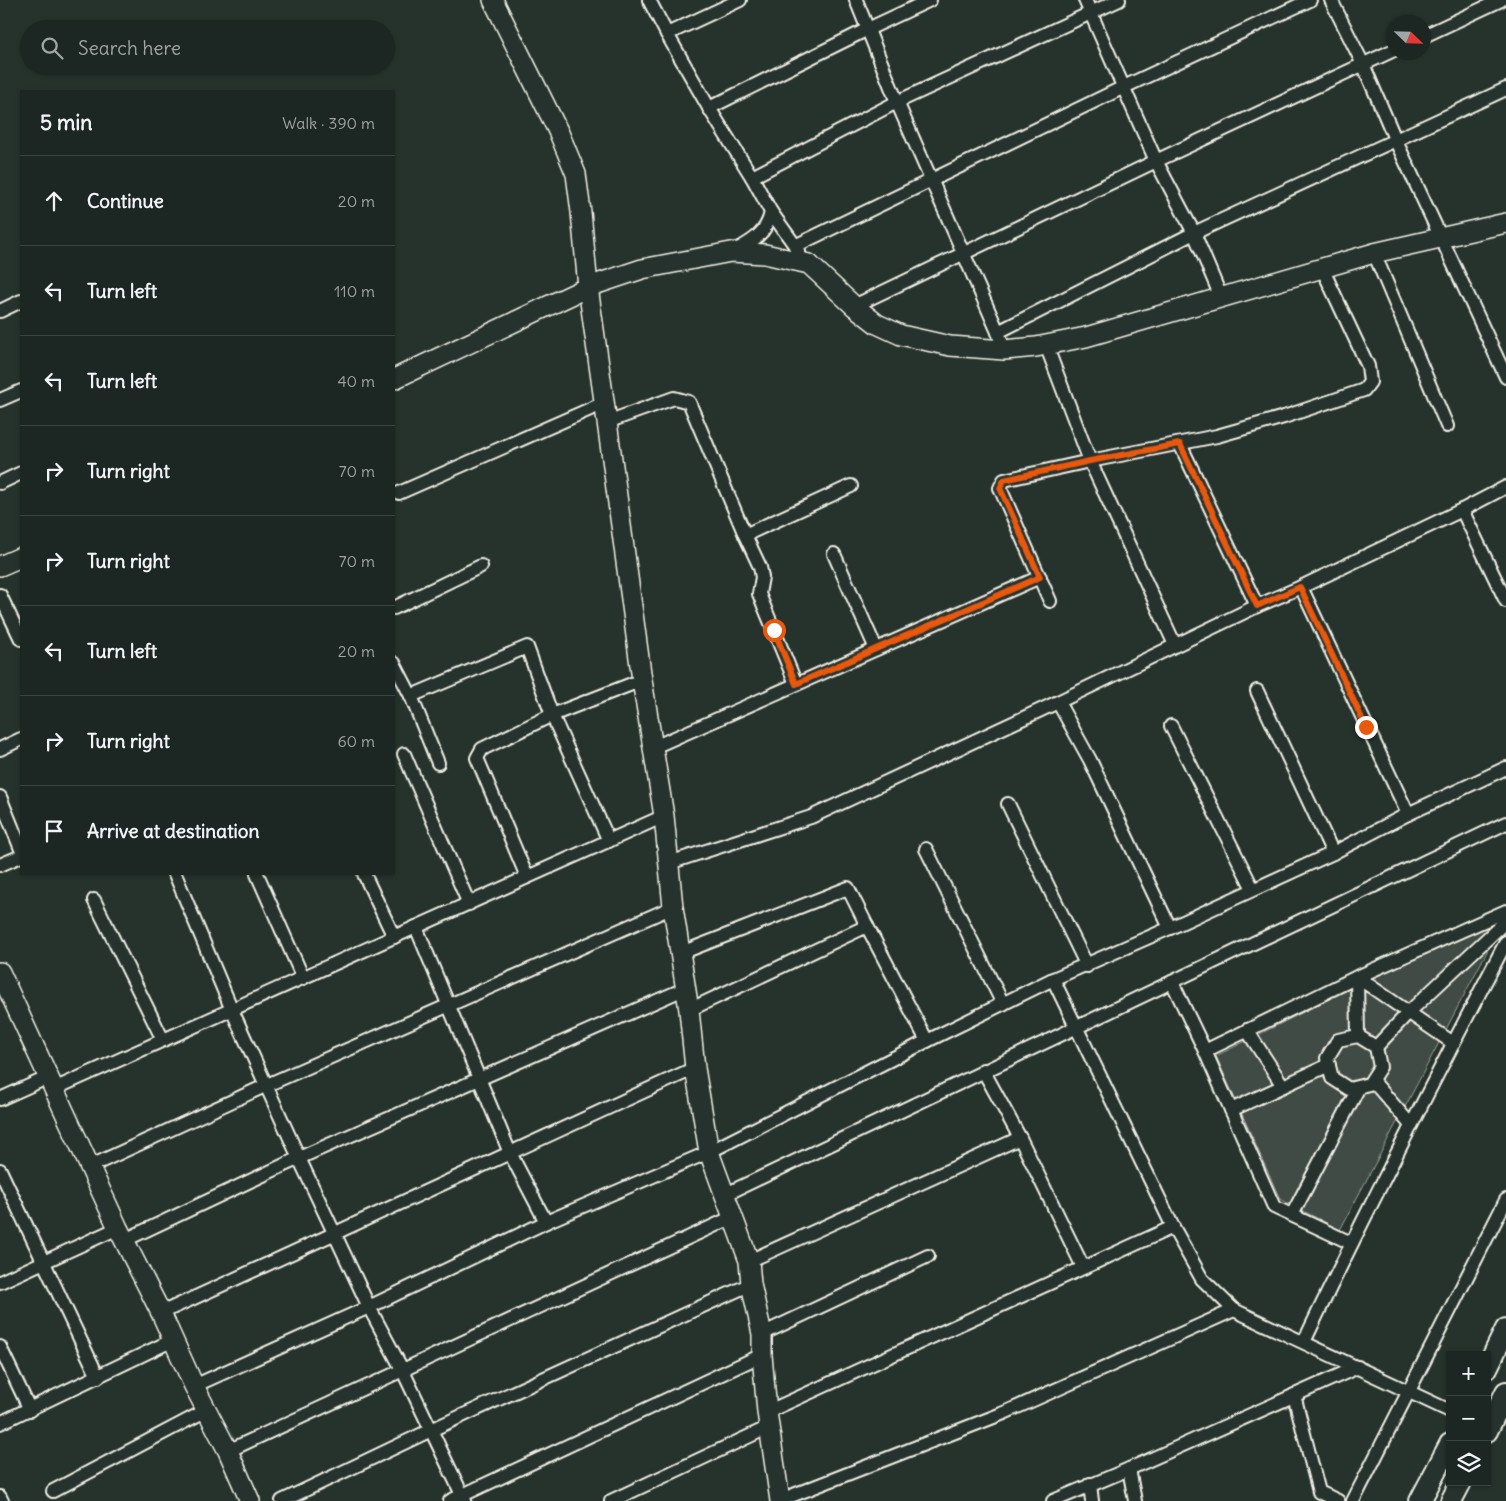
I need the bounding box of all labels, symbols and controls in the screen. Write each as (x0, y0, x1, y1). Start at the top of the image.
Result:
north arrow (1386, 15, 1431, 60)
search box (20, 20, 395, 75)
icon: search (38, 34, 66, 62)
text: Search here (78, 36, 181, 60)
text: 5 min (40, 109, 92, 136)
text: Walk · 390 m (282, 113, 375, 133)
icon: ahead (40, 187, 68, 215)
text: Continue (87, 189, 164, 213)
text: 20 m (338, 191, 375, 211)
icon: left (40, 277, 68, 305)
text: Turn left (87, 279, 157, 303)
text: 110 m (334, 281, 375, 301)
icon: left (40, 367, 68, 395)
text: Turn left (87, 369, 157, 393)
text: 40 m (337, 371, 375, 391)
icon: right (40, 457, 68, 485)
text: Turn right (87, 459, 170, 483)
text: 70 m (339, 461, 375, 481)
icon: right (40, 547, 68, 575)
text: Turn right (87, 549, 170, 573)
text: 70 m (339, 551, 375, 571)
route start (763, 619, 786, 642)
icon: left (40, 637, 68, 665)
text: Turn left (87, 639, 157, 663)
text: 20 m (338, 641, 375, 661)
route end (1355, 716, 1378, 739)
icon: right (40, 727, 68, 755)
text: Turn right (87, 729, 170, 753)
text: 60 m (337, 731, 375, 751)
icon: arrive (40, 817, 68, 845)
text: Arrive at destination (87, 819, 260, 843)
map controls (1446, 1351, 1491, 1486)
button: + (1446, 1351, 1491, 1396)
button: − (1446, 1396, 1491, 1441)
button: layers (1446, 1441, 1491, 1486)

